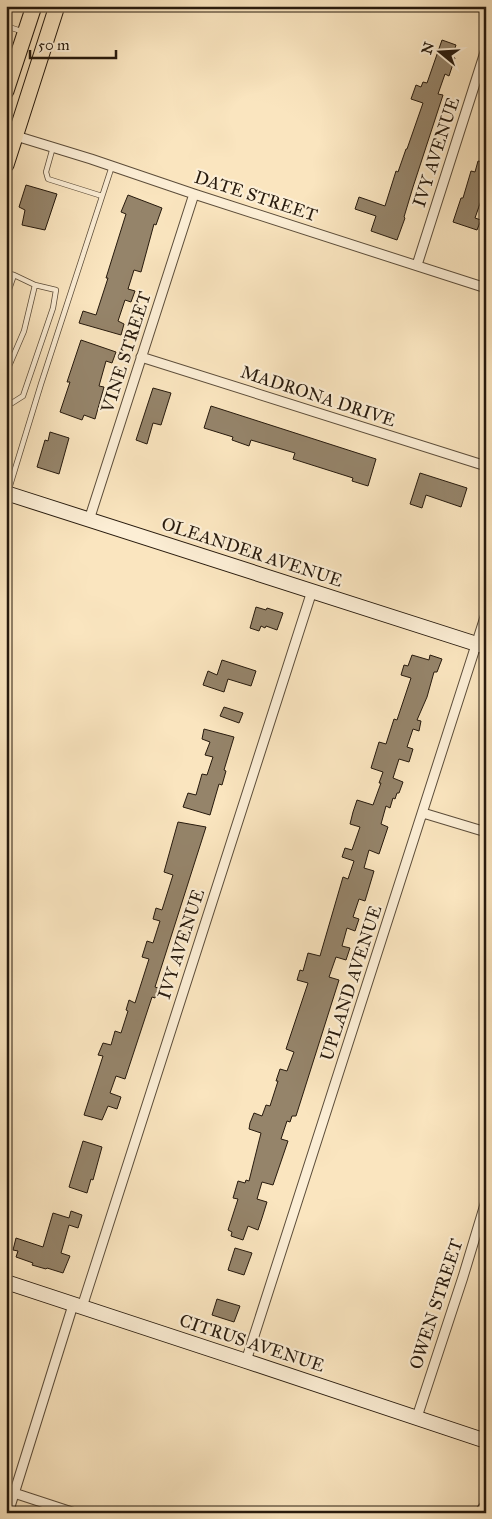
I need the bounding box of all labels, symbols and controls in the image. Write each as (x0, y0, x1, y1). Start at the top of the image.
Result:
scale bar (30, 28, 116, 60)
north arrow (414, 28, 464, 78)
text: 50 m (38, 36, 70, 54)
text: N (418, 40, 438, 56)
street label: IVY AVENUE (408, 94, 464, 210)
street label: DATE STREET (192, 166, 320, 226)
street label: VINE STREET (96, 289, 156, 416)
street label: MADRONA DRIVE (238, 361, 398, 431)
street label: OLEANDER AVENUE (159, 512, 345, 592)
street label: IVY AVENUE (153, 886, 209, 1002)
street label: UPLAND AVENUE (315, 902, 387, 1064)
street label: OWEN STREET (405, 1236, 467, 1372)
street label: CITRUS AVENUE (177, 1309, 327, 1377)

